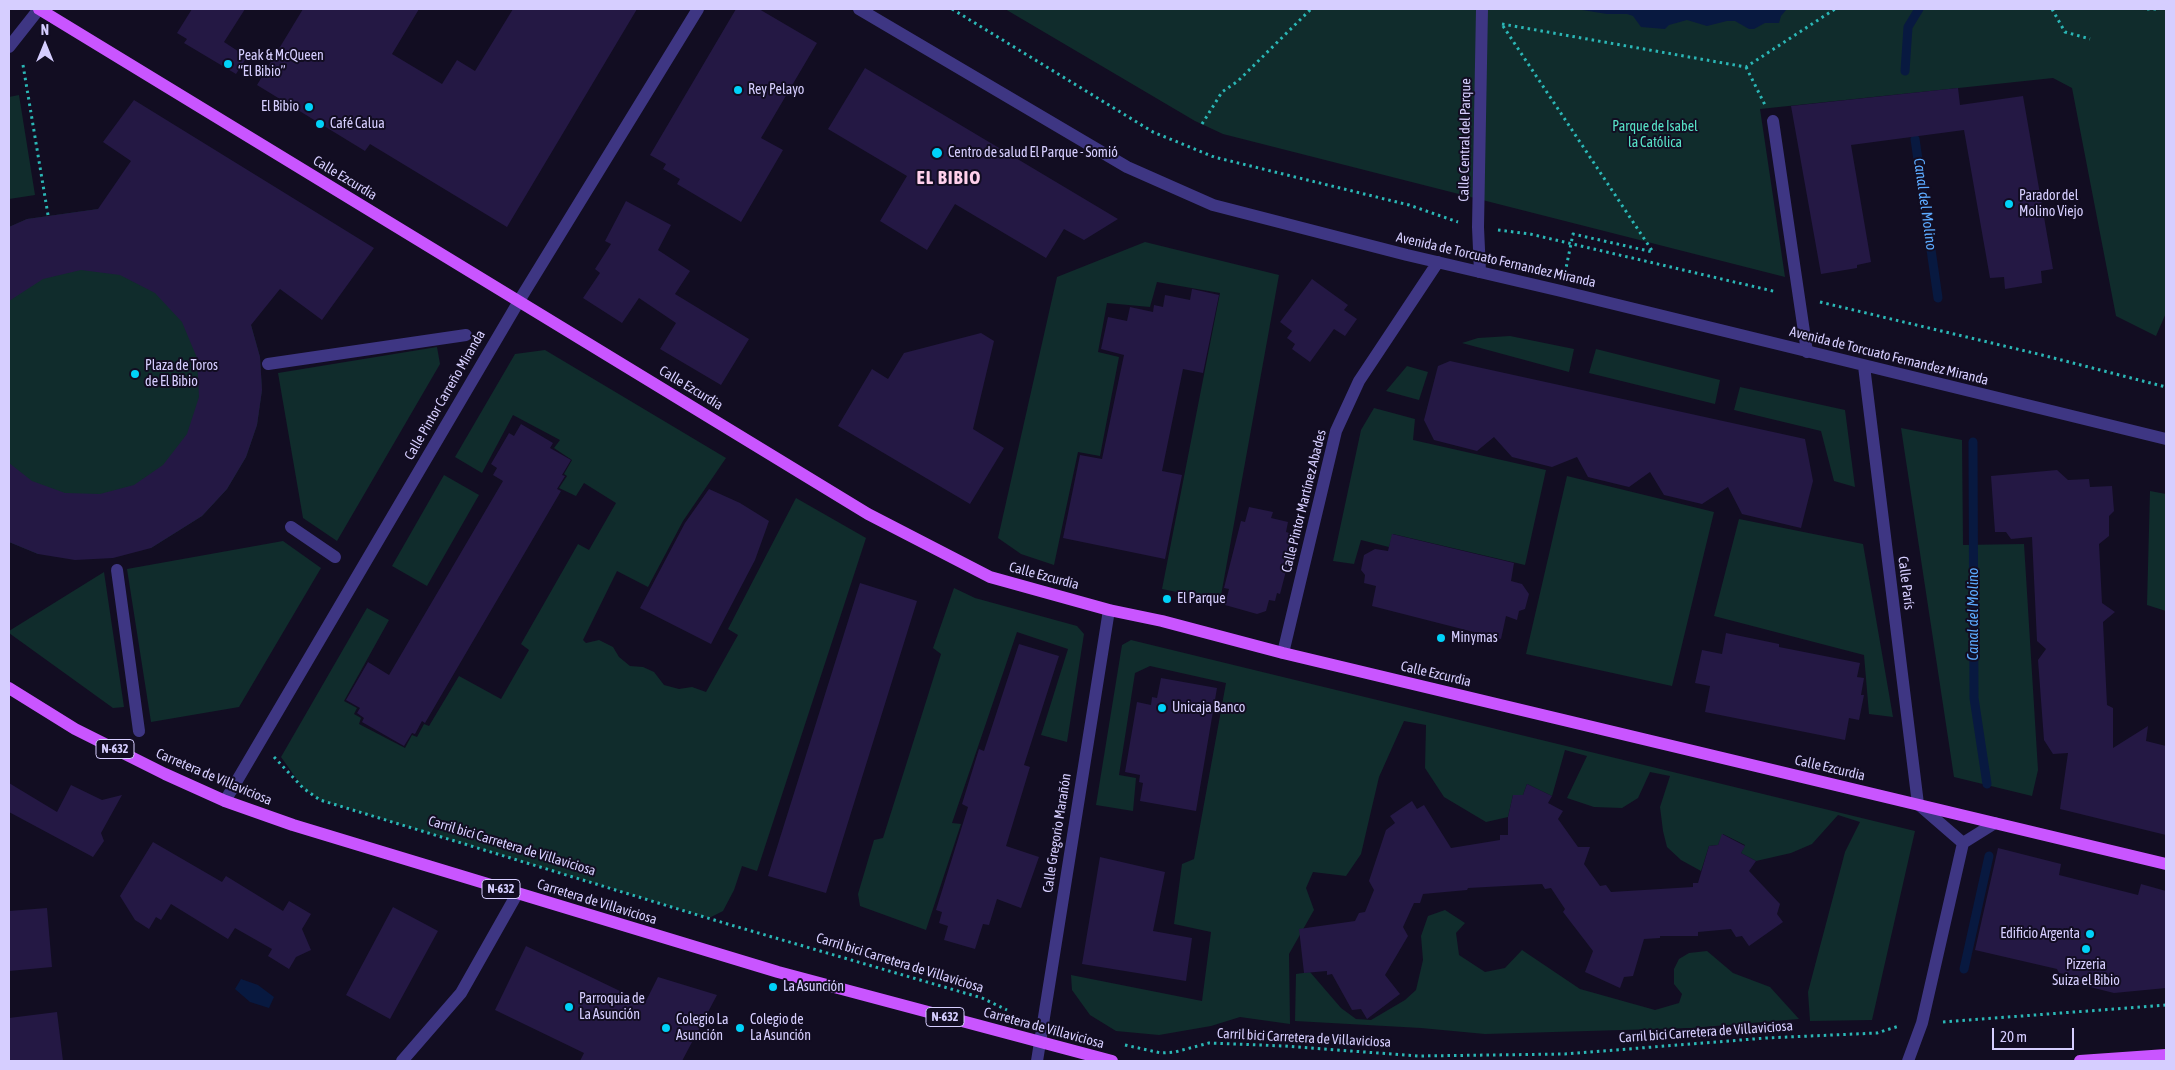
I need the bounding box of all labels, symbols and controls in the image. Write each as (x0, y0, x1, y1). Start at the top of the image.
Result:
north arrow (20, 20, 70, 70)
text: N (41, 22, 49, 38)
place label: Peak & McQueen “El Bibio” (238, 48, 324, 80)
marker: Peak & McQueen “El Bibio” (222, 58, 234, 70)
street label: Calle Central del Parque (1456, 78, 1474, 202)
place label: Rey Pelayo (748, 82, 804, 98)
marker: Rey Pelayo (732, 84, 744, 96)
place label: El Bibio (261, 99, 299, 115)
marker: El Bibio (303, 101, 315, 113)
place label: Café Calua (330, 116, 385, 132)
marker: Café Calua (314, 118, 326, 130)
park label: Parque de Isabel la Católica (1612, 119, 1698, 152)
place label: Centro de salud El Parque - Somió (948, 145, 1118, 161)
marker: Centro de salud El Parque - Somió (930, 146, 944, 160)
street label: Calle Ezcurdia (310, 152, 380, 204)
water label: Canal del Molino (1910, 157, 1940, 251)
district label: EL BIBIO (916, 167, 982, 189)
place label: Parador del Molino Viejo (2019, 188, 2083, 220)
marker: Parador del Molino Viejo (2003, 198, 2015, 210)
street label: Avenida de Torcuato Fernandez Miranda (1394, 229, 1598, 291)
street label: Avenida de Torcuato Fernandez Miranda (1788, 323, 1990, 389)
street label: Calle Pintor Carreño Miranda (401, 327, 489, 463)
place label: Plaza de Toros de El Bibio (145, 358, 218, 391)
street label: Calle Ezcurdia (656, 362, 726, 414)
marker: Plaza de Toros de El Bibio (129, 368, 141, 380)
street label: Calle Pintor Martínez Abades (1278, 428, 1330, 574)
street label: Calle París (1894, 555, 1918, 611)
street label: Calle Ezcurdia (1007, 559, 1081, 593)
water label: Canal del Molino (1964, 568, 1982, 660)
place label: El Parque (1177, 591, 1226, 607)
marker: El Parque (1161, 593, 1173, 605)
place label: Minymas (1451, 630, 1498, 646)
marker: Minymas (1435, 632, 1447, 644)
street label: Calle Ezcurdia (1399, 658, 1473, 690)
place label: Unicaja Banco (1172, 700, 1245, 716)
marker: Unicaja Banco (1156, 702, 1168, 714)
road number: N-632 (96, 740, 134, 759)
street label: Carretera de Villaviciosa (154, 745, 274, 809)
street label: Calle Ezcurdia (1793, 752, 1867, 784)
street label: Calle Gregorio Marañón (1039, 772, 1075, 894)
street label: Carril bici Carretera de Villaviciosa (426, 812, 598, 880)
street label: Carretera de Villaviciosa (535, 876, 659, 928)
road number: N-632 (482, 880, 520, 899)
place label: Edificio Argenta (2000, 926, 2080, 942)
marker: Edificio Argenta (2084, 928, 2096, 940)
street label: Carril bici Carretera de Villaviciosa (814, 929, 986, 997)
marker: Pizzeria Suiza el Bibio (2080, 943, 2092, 955)
place label: Pizzeria Suiza el Bibio (2052, 957, 2120, 990)
place label: La Asunción (783, 979, 844, 995)
marker: La Asunción (767, 981, 779, 993)
place label: Parroquia de La Asunción (579, 991, 645, 1024)
marker: Parroquia de La Asunción (563, 1001, 575, 1013)
street label: Carretera de Villaviciosa (982, 1004, 1106, 1052)
road number: N-632 (926, 1008, 964, 1026)
place label: Colegio La Asunción (676, 1012, 728, 1044)
place label: Colegio de La Asunción (750, 1012, 811, 1044)
street label: Carril bici Carretera de Villaviciosa (1618, 1018, 1794, 1046)
scale bar (1995, 1018, 2078, 1050)
marker: Colegio La Asunción (660, 1022, 672, 1034)
marker: Colegio de La Asunción (734, 1022, 746, 1034)
street label: Carril bici Carretera de Villaviciosa (1216, 1025, 1392, 1051)
text: 20 m (2000, 1028, 2027, 1045)

